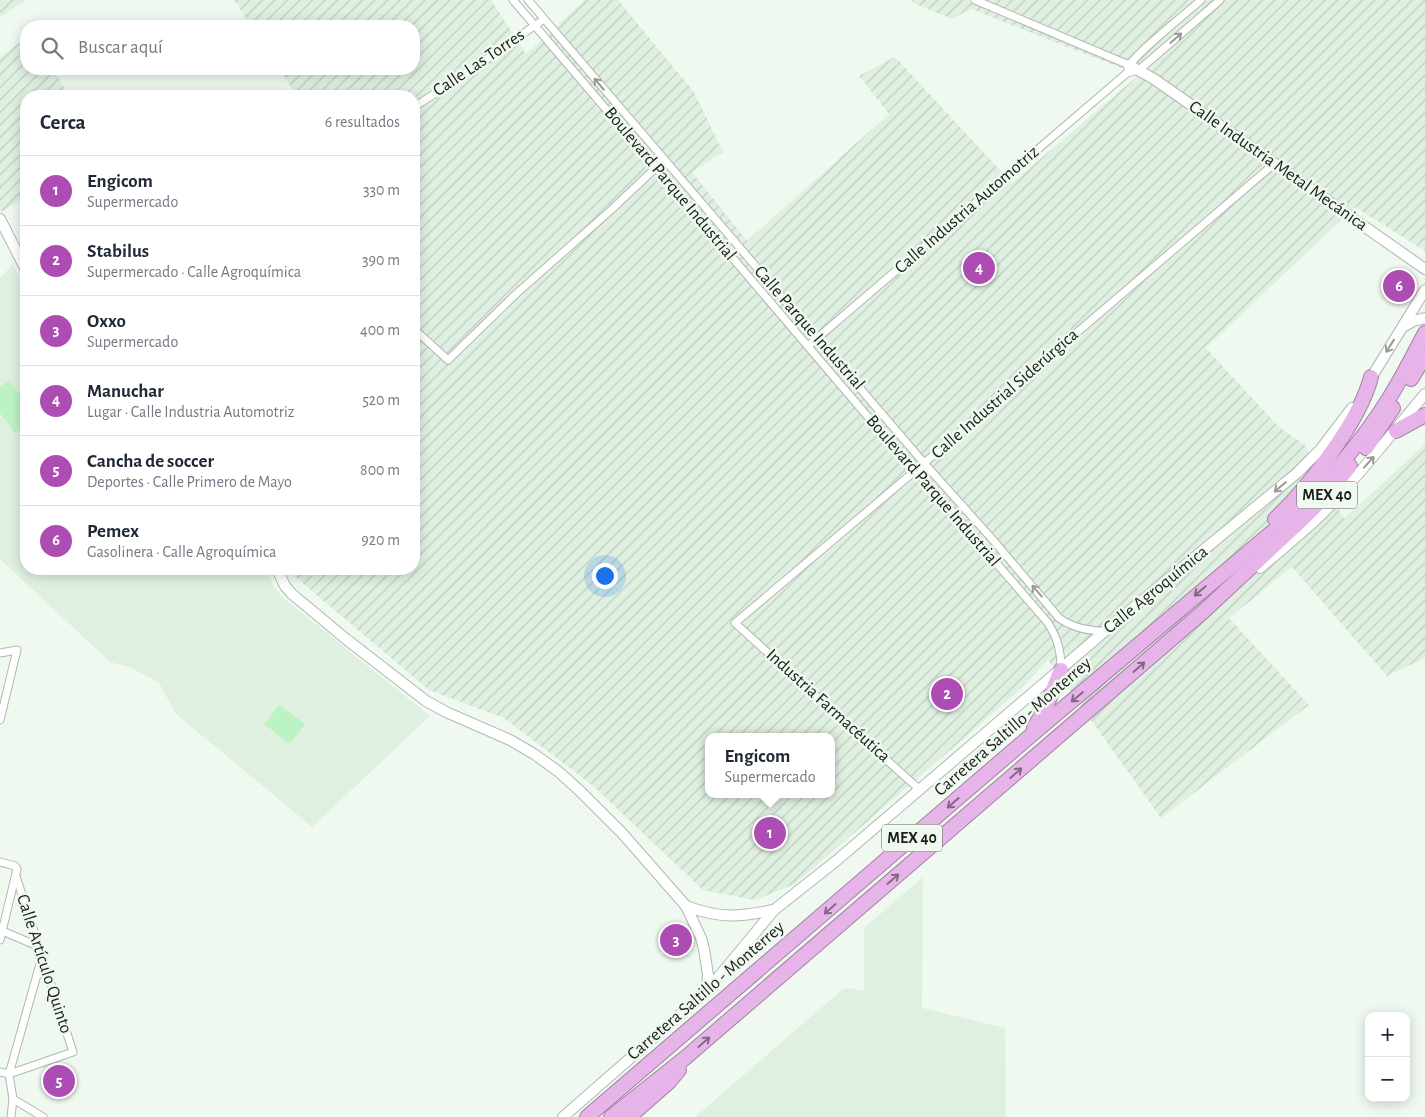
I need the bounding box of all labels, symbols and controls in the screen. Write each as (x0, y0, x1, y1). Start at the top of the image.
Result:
search box (20, 20, 420, 75)
street label: Calle Las Torres (430, 26, 528, 100)
one-way arrow (1169, 33, 1182, 44)
icon: search (38, 34, 66, 62)
text: Buscar aquí (78, 38, 163, 57)
one-way arrow (594, 77, 605, 90)
street label: Calle Industria Metal Mecánica (1185, 97, 1371, 235)
street label: Boulevard Parque Industrial (601, 104, 739, 264)
text: Cerca (40, 112, 86, 133)
text: 6 resultados (325, 114, 400, 130)
street label: Calle Industria Automotriz (892, 143, 1042, 277)
text: Engicom (87, 172, 153, 191)
text: 1 (53, 182, 59, 198)
text: 330 m (363, 182, 400, 198)
text: Supermercado (87, 194, 178, 210)
text: Stabilus (87, 242, 149, 261)
pin: 4 (963, 249, 995, 287)
text: 2 (52, 252, 60, 268)
text: 390 m (362, 252, 400, 268)
street label: Calle Parque Industrial (750, 262, 868, 394)
text: Supermercado · Calle Agroquímica (87, 264, 301, 280)
pin: 6 (1383, 267, 1415, 305)
text: Oxxo (87, 312, 126, 331)
text: 3 (53, 322, 59, 338)
text: 400 m (360, 322, 400, 338)
street label: Calle Industrial Siderúrgica (928, 326, 1082, 462)
text: Supermercado (87, 334, 178, 350)
one-way arrow (1385, 339, 1395, 353)
text: Manuchar (87, 382, 164, 401)
text: 4 (52, 392, 60, 408)
text: 520 m (362, 392, 400, 408)
text: Lugar · Calle Industria Automotriz (87, 404, 294, 420)
street label: Boulevard Parque Industrial (863, 412, 1003, 570)
text: Cancha de soccer (87, 452, 214, 471)
one-way arrow (1363, 455, 1375, 468)
text: 5 (53, 462, 59, 478)
text: 800 m (360, 462, 400, 478)
text: Deportes · Calle Primero de Mayo (87, 474, 292, 490)
one-way arrow (1274, 481, 1287, 492)
road number: MEX 40 (1297, 482, 1357, 508)
text: Pemex (87, 522, 139, 541)
text: 6 (52, 532, 60, 548)
text: 920 m (361, 532, 400, 548)
street label: Calle Agroquímica (1101, 543, 1211, 637)
text: Gasolinera · Calle Agroquímica (87, 544, 276, 560)
your location (592, 563, 618, 589)
one-way arrow (1031, 585, 1042, 598)
one-way arrow (1194, 586, 1207, 597)
street label: Industria Farmacéutica (763, 646, 893, 766)
street label: Carretera Saltillo - Monterrey (931, 654, 1095, 800)
one-way arrow (1132, 661, 1145, 672)
pin: 2 (931, 675, 963, 713)
one-way arrow (1070, 691, 1083, 702)
popup (705, 733, 835, 798)
text: Engicom (724, 747, 790, 766)
one-way arrow (1010, 767, 1023, 779)
text: Supermercado (724, 769, 816, 785)
one-way arrow (947, 797, 960, 808)
pin: 1 (754, 814, 786, 852)
road number: MEX 40 (882, 824, 942, 851)
one-way arrow (886, 874, 899, 885)
street label: Calle Artículo Quinto (13, 892, 75, 1036)
one-way arrow (824, 903, 837, 914)
street label: Carretera Saltillo - Monterrey (624, 918, 788, 1064)
pin: 3 (660, 921, 692, 959)
map controls (1365, 1012, 1410, 1102)
button: + (1365, 1012, 1410, 1057)
one-way arrow (697, 1037, 710, 1048)
button: − (1365, 1057, 1410, 1102)
pin: 5 (43, 1062, 75, 1100)

